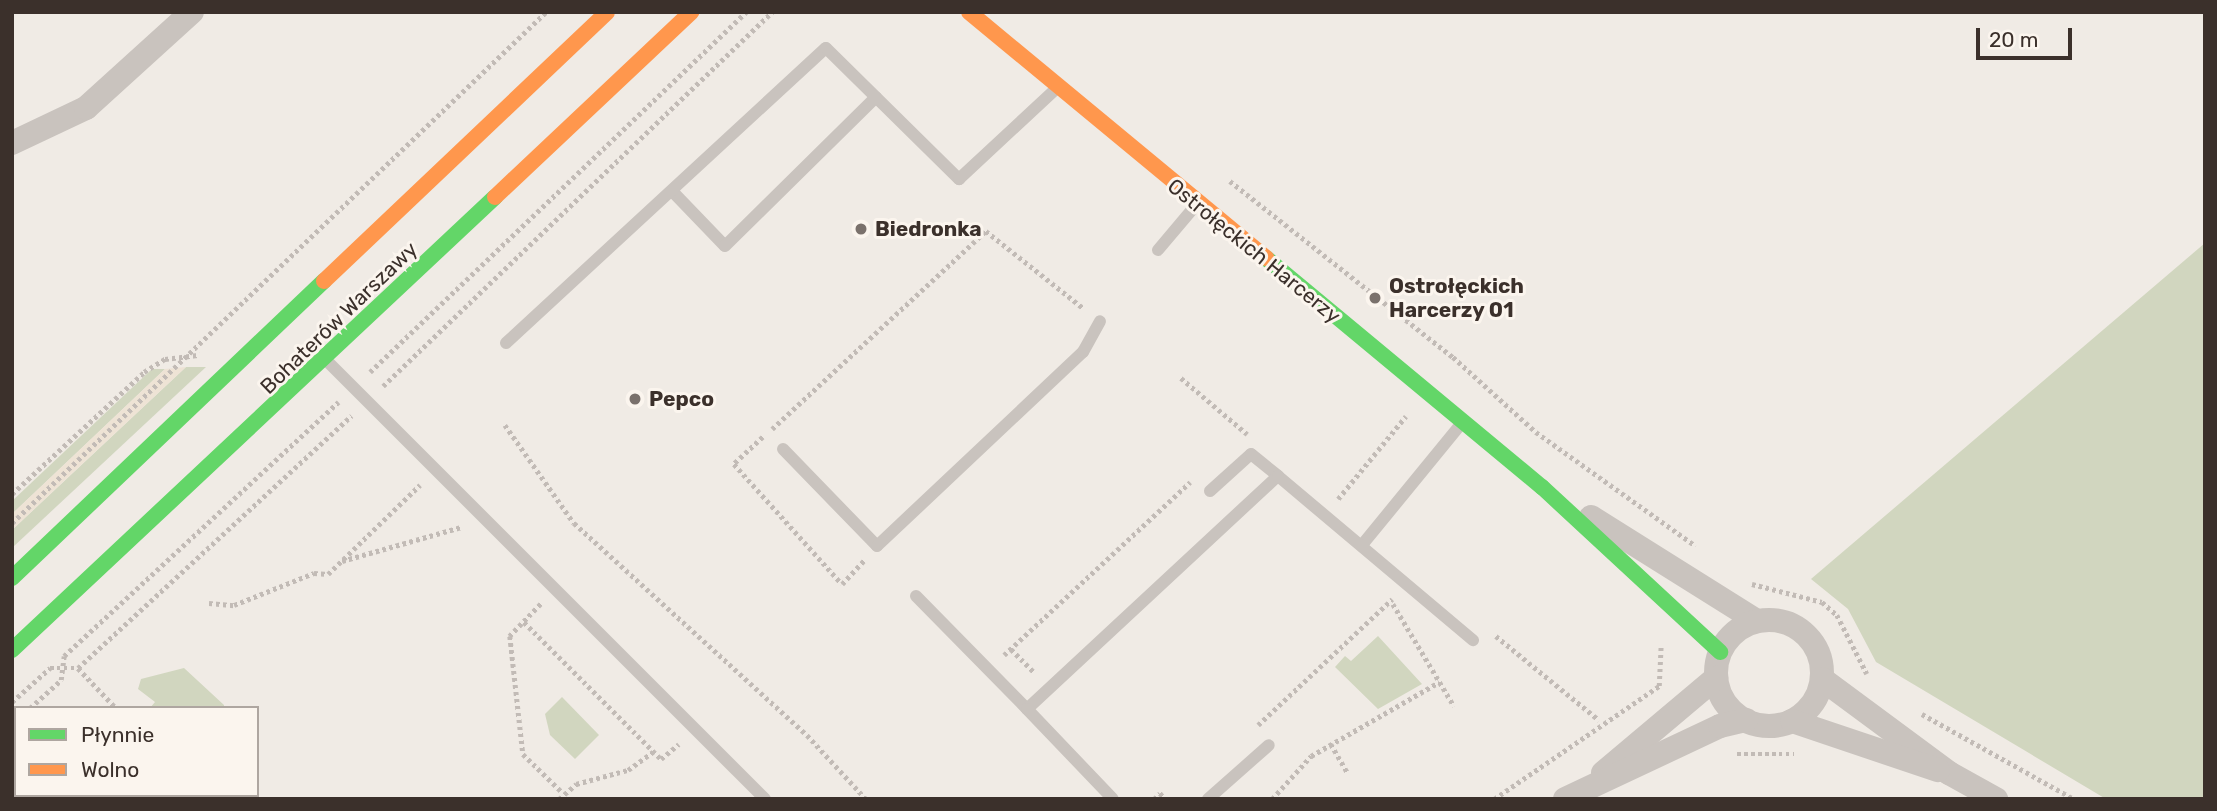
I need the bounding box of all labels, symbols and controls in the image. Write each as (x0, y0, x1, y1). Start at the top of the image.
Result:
scale bar (1979, 14, 2075, 58)
text: 20 m (1989, 27, 2038, 52)
street label: Ostrołęckich Harcerzy (1162, 173, 1346, 329)
place label: Biedronka (875, 216, 982, 242)
marker: Biedronka (853, 221, 869, 237)
street label: Bohaterów Warszawy (255, 236, 423, 400)
place label: Ostrołęckich Harcerzy 01 (1389, 273, 1524, 323)
marker: Ostrołęckich Harcerzy 01 (1367, 290, 1383, 306)
place label: Pepco (649, 386, 714, 412)
marker: Pepco (627, 391, 643, 407)
legend (14, 706, 259, 797)
text: Płynnie (81, 722, 154, 747)
text: Wolno (81, 757, 139, 782)

